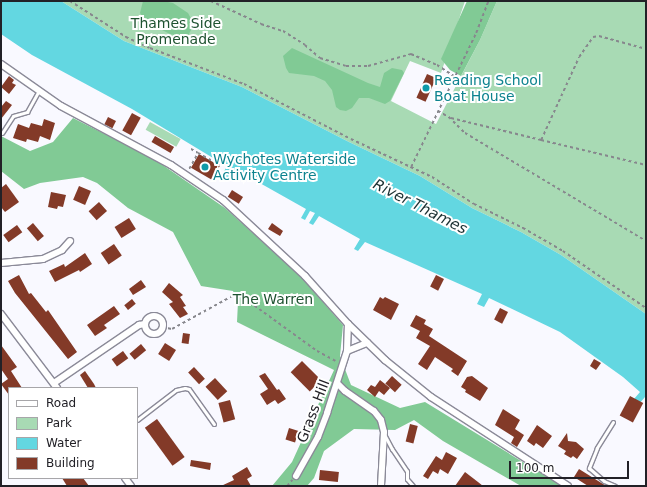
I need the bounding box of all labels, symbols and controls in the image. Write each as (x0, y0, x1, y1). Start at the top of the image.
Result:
park label: Thames Side Promenade (131, 15, 221, 48)
place label: Reading School Boat House (434, 72, 542, 104)
marker: Reading School Boat House (421, 83, 431, 93)
place label: Wychotes Waterside Activity Centre (213, 151, 356, 184)
marker: Wychotes Waterside Activity Centre (200, 162, 210, 172)
water label: River Thames (370, 176, 470, 238)
park label: The Warren (233, 291, 313, 307)
street label: Grass Hill (293, 377, 333, 445)
legend (8, 387, 138, 479)
text: Road (46, 396, 76, 410)
text: Park (46, 416, 72, 430)
text: Water (46, 436, 81, 450)
scale bar (511, 453, 631, 479)
text: Building (46, 456, 95, 470)
text: 100 m (516, 461, 554, 475)

